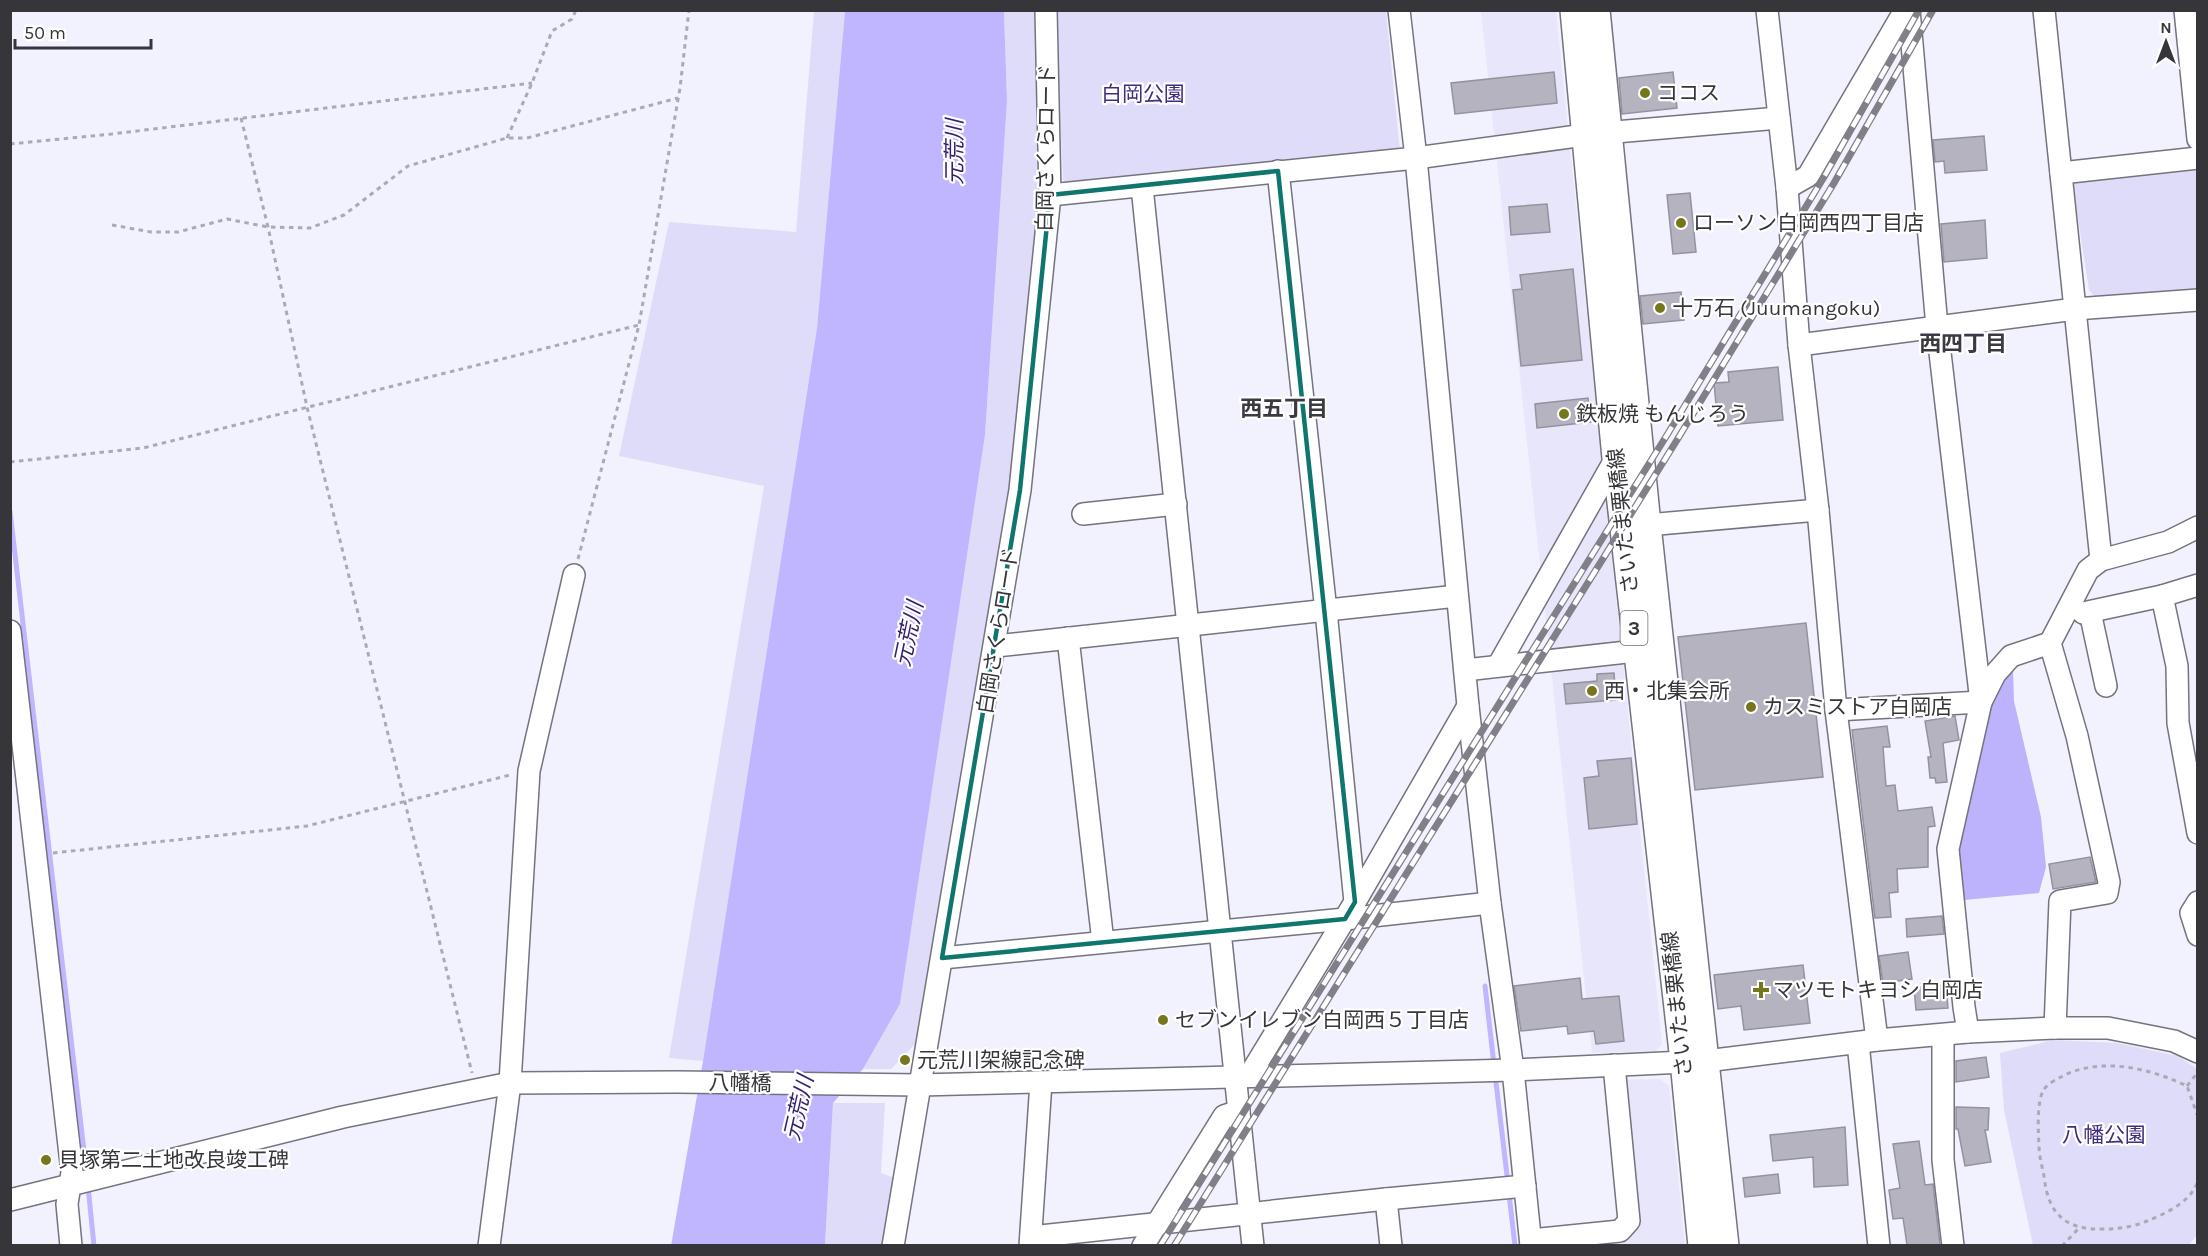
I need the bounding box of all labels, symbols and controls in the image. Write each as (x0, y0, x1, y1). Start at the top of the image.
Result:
scale bar (15, 12, 152, 50)
north arrow (2136, 12, 2196, 72)
text: N (2160, 18, 2172, 37)
text: 50 m (24, 22, 66, 44)
street label: 白岡さくらロード (1033, 64, 1059, 232)
place label: ココス (1657, 81, 1720, 105)
park label: 白岡公園 (1101, 82, 1185, 106)
marker: ココス (1638, 86, 1652, 100)
water label: 元荒川 (942, 117, 968, 185)
place label: ローソン白岡西四丁目店 (1693, 211, 1924, 235)
marker: ローソン白岡西四丁目店 (1674, 216, 1688, 230)
place label: 十万石 (Juumangoku) (1672, 296, 1881, 320)
marker: 十万石 (Juumangoku) (1653, 301, 1667, 315)
district label: 西四丁目 (1919, 331, 2007, 357)
district label: 西五丁目 (1240, 396, 1328, 422)
place label: 鉄板焼 もんじろう (1576, 402, 1749, 426)
marker: 鉄板焼 もんじろう (1557, 407, 1571, 421)
street label: さいたま栗橋線 (1603, 447, 1643, 595)
street label: 白岡さくらロード (973, 546, 1023, 716)
water label: 元荒川 (889, 597, 929, 669)
road number: 3 (1620, 611, 1648, 645)
place label: 西・北集会所 (1604, 679, 1730, 703)
marker: 西・北集会所 (1585, 684, 1599, 698)
place label: カスミストア白岡店 (1763, 695, 1952, 719)
marker: カスミストア白岡店 (1744, 700, 1758, 714)
street label: さいたま栗橋線 (1657, 930, 1697, 1078)
place label: マツモトキヨシ白岡店 (1773, 978, 1983, 1002)
marker: マツモトキヨシ白岡店 (1754, 983, 1768, 997)
place label: セブンイレブン白岡西５丁目店 (1175, 1008, 1469, 1032)
marker: セブンイレブン白岡西５丁目店 (1156, 1013, 1170, 1027)
place label: 元荒川架線記念碑 (917, 1048, 1085, 1072)
marker: 元荒川架線記念碑 (898, 1053, 912, 1067)
street label: 八幡橋 (708, 1070, 772, 1096)
water label: 元荒川 (779, 1071, 820, 1143)
park label: 八幡公園 (2062, 1123, 2146, 1147)
place label: 貝塚第二土地改良竣工碑 (58, 1148, 289, 1172)
marker: 貝塚第二土地改良竣工碑 (39, 1153, 53, 1167)

